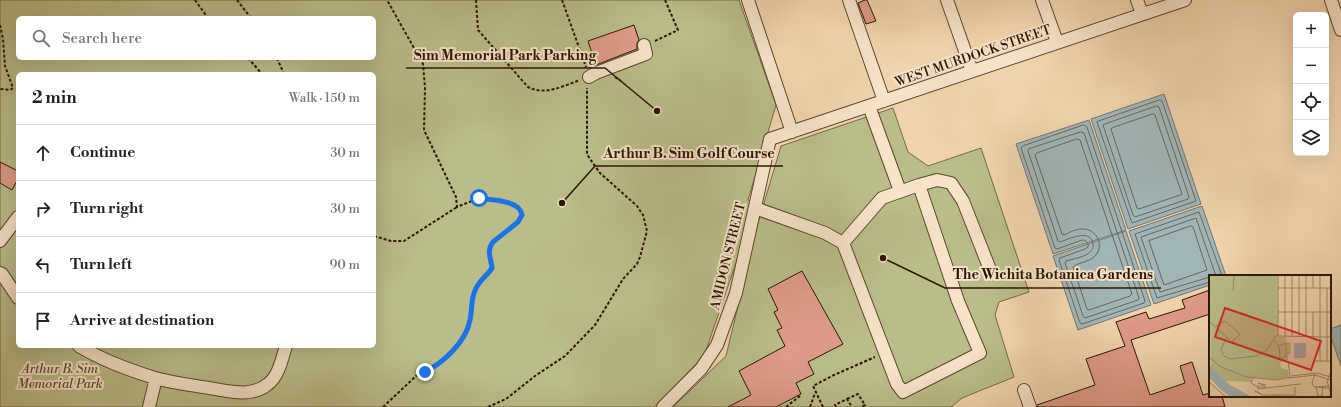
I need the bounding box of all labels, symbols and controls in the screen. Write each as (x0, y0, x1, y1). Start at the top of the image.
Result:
map controls (1293, 12, 1329, 156)
button: + (1293, 12, 1329, 48)
search box (16, 16, 376, 60)
street label: WEST MURDOCK STREET (892, 22, 1053, 91)
icon: search (30, 27, 52, 49)
text: Search here (62, 29, 142, 48)
callout: Sim Memorial Park Parking (406, 42, 605, 68)
text: Sim Memorial Park Parking (414, 47, 597, 65)
button: − (1293, 48, 1329, 84)
button: locate (1293, 84, 1329, 120)
text: 2 min (32, 87, 77, 109)
text: Walk · 150 m (289, 90, 360, 106)
button: layers (1293, 120, 1329, 156)
callout: Arthur B. Sim Golf Course (595, 140, 783, 166)
icon: ahead (32, 142, 54, 164)
text: Continue (70, 143, 135, 162)
text: 30 m (330, 145, 360, 161)
text: Arthur B. Sim Golf Course (602, 145, 775, 163)
route start (470, 189, 488, 207)
icon: right (32, 198, 54, 220)
text: Turn right (70, 199, 144, 218)
text: 30 m (330, 201, 360, 217)
street label: AMIDON STREET (707, 201, 749, 312)
icon: left (32, 254, 54, 276)
text: Turn left (70, 255, 132, 274)
text: 90 m (329, 257, 360, 273)
callout: The Wichita Botanica Gardens (945, 262, 1161, 288)
text: The Wichita Botanica Gardens (953, 266, 1153, 284)
inset map (1209, 275, 1331, 397)
icon: arrive (32, 310, 54, 332)
text: Arrive at destination (70, 311, 214, 330)
park label: Arthur B. Sim Memorial Park (17, 361, 103, 392)
route end (416, 363, 434, 381)

